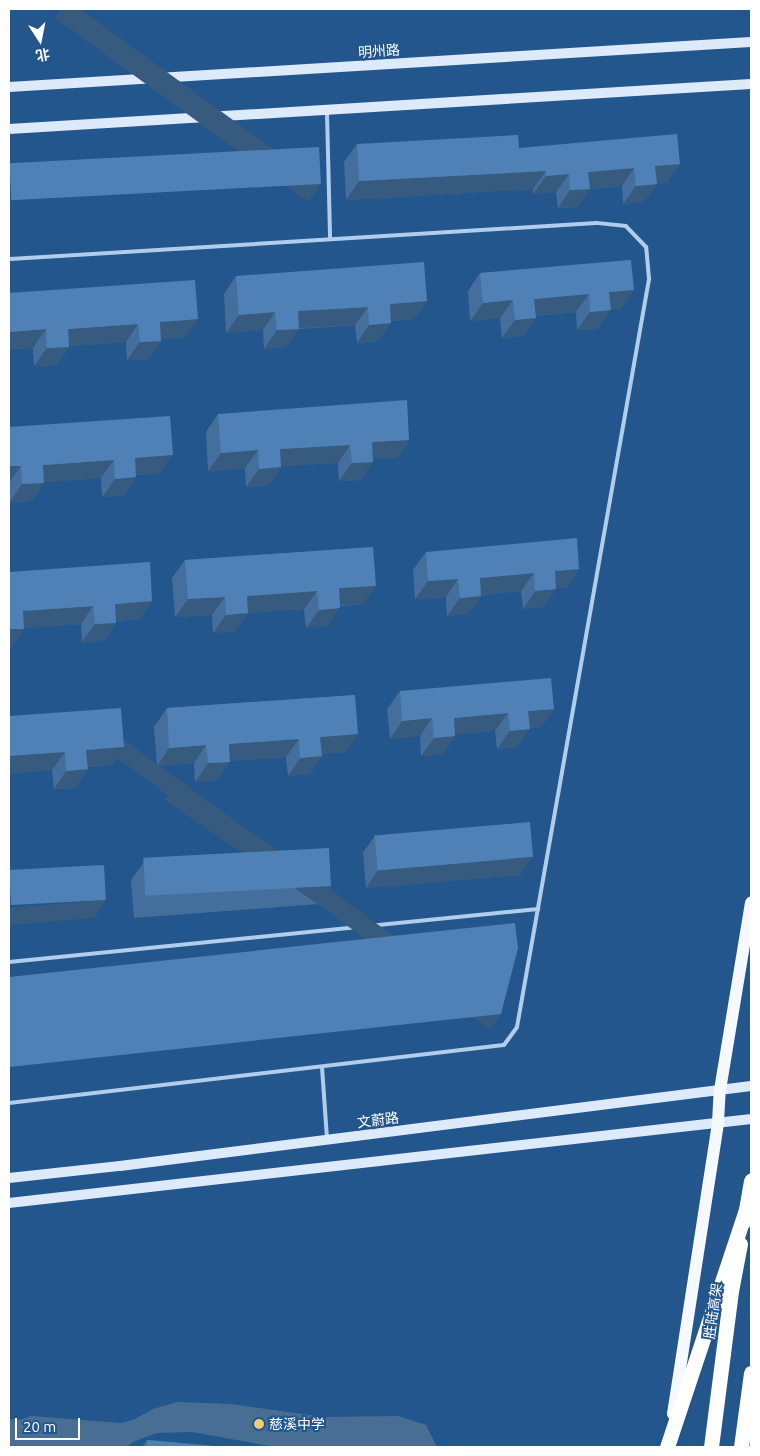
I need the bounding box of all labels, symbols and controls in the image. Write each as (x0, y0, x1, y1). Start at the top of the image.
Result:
north arrow (15, 15, 65, 65)
street label: 明州路 (357, 41, 401, 61)
text: 北 (34, 46, 51, 64)
street label: 文蔚路 (356, 1109, 400, 1131)
street label: 胜陆高架 (701, 1282, 725, 1340)
scale bar (18, 1408, 82, 1440)
place label: 慈溪中学 (269, 1416, 325, 1432)
text: 20 m (23, 1418, 56, 1435)
marker: 慈溪中学 (253, 1418, 265, 1430)

